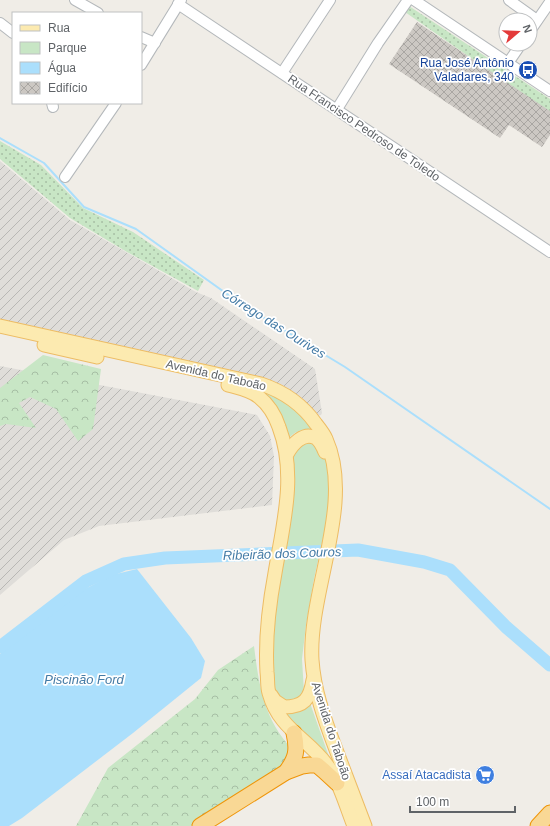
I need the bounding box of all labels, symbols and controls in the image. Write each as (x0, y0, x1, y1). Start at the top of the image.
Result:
legend (12, 12, 142, 104)
north arrow (498, 12, 538, 52)
text: Rua (48, 21, 70, 35)
text: N (520, 23, 534, 35)
text: Parque (48, 41, 87, 55)
place label: Rua José Antônio Valadares, 340 (420, 56, 514, 84)
bus stop icon: Rua José Antônio Valadares, 340 (517, 59, 539, 81)
text: Água (48, 60, 76, 75)
street label: Rua Francisco Pedroso de Toledo (285, 72, 443, 184)
text: Edifício (48, 81, 88, 95)
water label: Córrego das Ourives (219, 285, 329, 362)
street label: Avenida do Taboão (165, 357, 268, 393)
water label: Ribeirão dos Couros (223, 544, 342, 563)
water label: Piscinão Ford (44, 672, 125, 687)
street label: Avenida do Taboão (309, 680, 354, 782)
supermarket icon: Assaí Atacadista (474, 764, 496, 786)
place label: Assaí Atacadista (382, 768, 471, 782)
scale bar (410, 788, 515, 814)
text: 100 m (416, 795, 449, 809)

